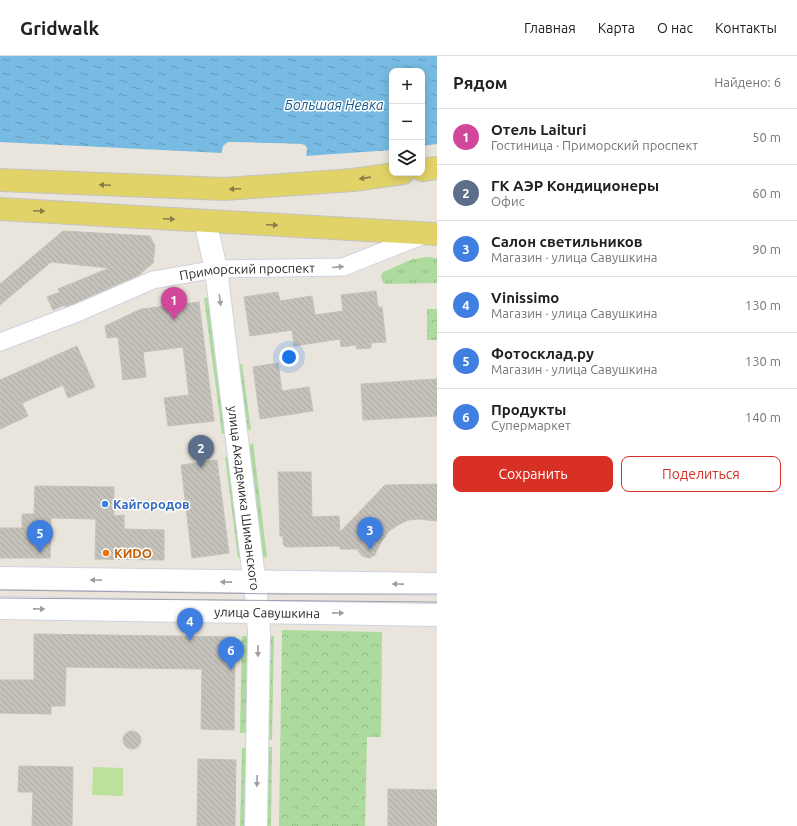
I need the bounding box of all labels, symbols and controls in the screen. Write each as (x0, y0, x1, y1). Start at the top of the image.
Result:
text: Gridwalk (20, 17, 99, 39)
text: Главная (524, 20, 576, 36)
text: Карта (598, 20, 635, 36)
text: О нас (657, 20, 693, 36)
text: Контакты (715, 20, 777, 36)
map controls (389, 68, 425, 176)
button: + (389, 68, 425, 104)
text: Рядом (453, 73, 508, 92)
text: Найдено: 6 (714, 75, 781, 89)
water label: Большая Невка (285, 97, 384, 113)
button: − (389, 104, 425, 140)
text: Отель Laituri (491, 121, 586, 138)
text: 1 (462, 130, 470, 144)
text: 50 m (752, 130, 781, 144)
text: Гостиница · Приморский проспект (491, 138, 698, 152)
button: layers (389, 140, 425, 176)
one-way arrow (359, 175, 371, 181)
text: ГК АЭР Кондиционеры (491, 177, 659, 194)
one-way arrow (99, 182, 111, 189)
one-way arrow (229, 185, 241, 192)
text: 2 (462, 186, 470, 200)
text: 60 m (752, 186, 781, 200)
text: Офис (491, 194, 525, 208)
one-way arrow (33, 208, 45, 215)
one-way arrow (163, 215, 175, 222)
one-way arrow (266, 221, 278, 228)
text: Салон светильников (491, 233, 643, 250)
text: 3 (462, 242, 470, 256)
text: 90 m (752, 242, 781, 256)
text: Магазин · улица Савушкина (491, 250, 657, 264)
street label: Приморский проспект (178, 260, 315, 282)
one-way arrow (332, 263, 345, 270)
pin: 1 (161, 287, 187, 320)
text: Vinissimo (491, 289, 559, 306)
one-way arrow (217, 294, 223, 306)
text: 4 (462, 298, 470, 312)
text: 130 m (745, 298, 781, 312)
text: Магазин · улица Савушкина (491, 306, 657, 320)
text: Фотосклад.ру (491, 345, 594, 362)
your location (279, 347, 299, 367)
text: 5 (462, 354, 470, 368)
text: 130 m (745, 354, 781, 368)
text: Магазин · улица Савушкина (491, 362, 657, 376)
text: Продукты (491, 401, 566, 418)
street label: улица Академика Шиманского (226, 405, 262, 591)
text: 6 (462, 410, 470, 424)
text: 140 m (745, 410, 781, 424)
text: Супермаркет (491, 418, 571, 432)
pin: 2 (188, 435, 214, 468)
button: Сохранить (453, 456, 613, 492)
button: Поделиться (621, 456, 781, 492)
place label: Кайгородов (113, 497, 190, 511)
marker: Кайгородов (100, 499, 110, 509)
pin: 3 (357, 517, 383, 550)
pin: 5 (27, 520, 53, 553)
place label: КИDO (114, 546, 152, 560)
marker: КИDO (101, 548, 111, 558)
one-way arrow (89, 577, 102, 583)
one-way arrow (220, 578, 232, 585)
one-way arrow (391, 581, 404, 587)
street label: улица Савушкина (214, 604, 320, 620)
one-way arrow (33, 605, 45, 612)
pin: 4 (177, 608, 203, 641)
one-way arrow (332, 610, 344, 617)
pin: 6 (218, 637, 244, 670)
one-way arrow (255, 645, 262, 657)
one-way arrow (253, 775, 260, 787)

